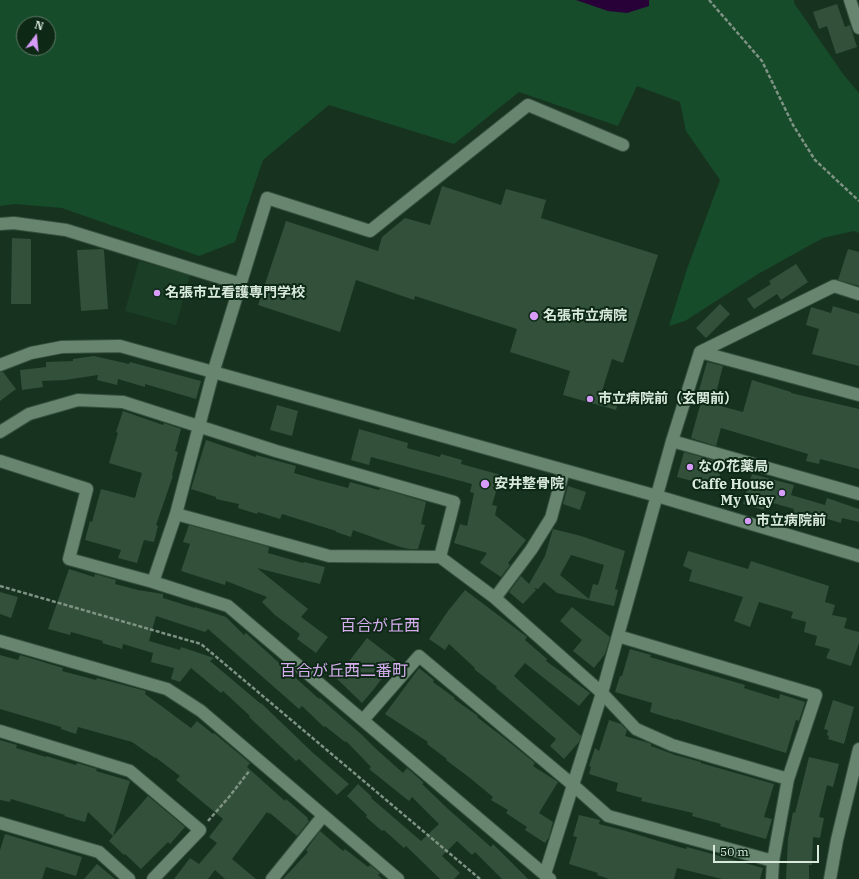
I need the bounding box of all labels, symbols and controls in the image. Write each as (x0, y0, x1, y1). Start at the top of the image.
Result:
north arrow (16, 16, 56, 56)
text: N (33, 17, 45, 33)
place label: 名張市立看護専門学校 (165, 285, 305, 301)
marker: 名張市立看護専門学校 (152, 288, 162, 298)
place label: 名張市立病院 (543, 308, 627, 324)
marker: 名張市立病院 (528, 310, 540, 322)
place label: 市立病院前（玄関前） (598, 391, 738, 407)
marker: 市立病院前（玄関前） (585, 394, 595, 404)
place label: なの花薬局 (698, 459, 768, 475)
marker: なの花薬局 (685, 462, 695, 472)
place label: 安井整骨院 (494, 476, 564, 492)
place label: Caffe House My Way (692, 477, 774, 510)
marker: 安井整骨院 (479, 478, 491, 490)
marker: Caffe House My Way (777, 488, 787, 498)
place label: 市立病院前 (756, 513, 826, 529)
marker: 市立病院前 (743, 516, 753, 526)
district label: 百合が丘西 (340, 616, 420, 636)
district label: 百合が丘西二番町 (280, 661, 408, 681)
scale bar (715, 837, 821, 863)
text: 50 m (720, 844, 749, 859)

